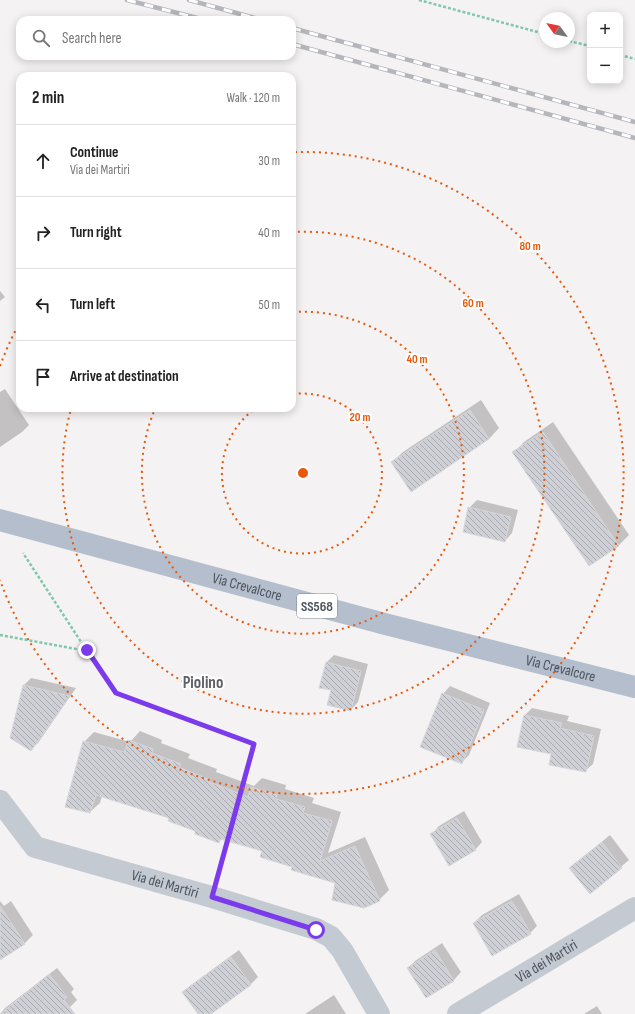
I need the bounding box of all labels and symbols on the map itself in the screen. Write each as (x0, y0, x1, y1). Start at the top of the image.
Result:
north arrow (539, 12, 575, 48)
text: 80 m (519, 239, 541, 254)
text: 60 m (462, 296, 484, 311)
text: 40 m (406, 352, 428, 367)
text: 20 m (350, 410, 370, 425)
centre of rings (296, 466, 310, 480)
street label: Via Crevalcore (210, 569, 284, 606)
road number: SS568 (297, 594, 337, 618)
route end (78, 641, 96, 659)
street label: Via Crevalcore (524, 651, 598, 687)
district label: Piolino (183, 673, 223, 693)
street label: Via dei Martiri (129, 866, 201, 903)
route start (307, 921, 325, 939)
street label: Via dei Martiri (512, 936, 581, 987)

